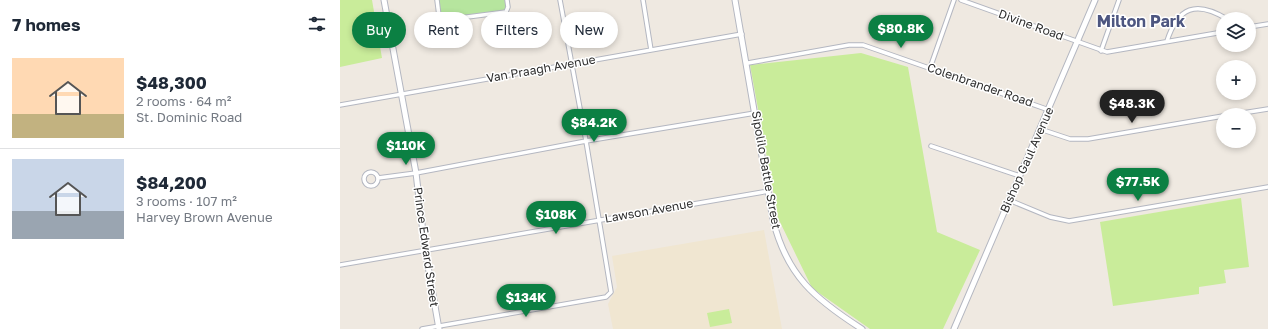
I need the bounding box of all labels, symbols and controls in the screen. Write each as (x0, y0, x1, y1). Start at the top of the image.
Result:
street label: Divine Road (997, 6, 1066, 43)
district label: Milton Park (1097, 11, 1186, 31)
chip: Buy (352, 12, 406, 48)
chip: Rent (414, 12, 473, 48)
chip: Filters (481, 12, 552, 48)
chip: New (560, 12, 618, 48)
map controls (1216, 12, 1256, 148)
button: layers (1216, 12, 1256, 52)
icon: filters (306, 13, 328, 35)
text: 7 homes (12, 14, 80, 35)
pin: $80.8K (868, 15, 934, 49)
text: $80.8K (877, 20, 925, 36)
street label: Van Praagh Avenue (485, 52, 597, 85)
street label: Colenbrander Road (925, 59, 1035, 110)
button: + (1216, 60, 1256, 100)
text: $48,300 (136, 72, 207, 93)
icon: home (44, 74, 92, 122)
pin: $48.3K (1099, 90, 1165, 124)
text: 2 rooms · 64 m² (136, 93, 231, 109)
text: $48.3K (1109, 95, 1155, 111)
street label: Bishop Gaul Avenue (996, 105, 1057, 215)
button: − (1216, 108, 1256, 148)
text: St. Dominic Road (136, 109, 242, 125)
pin: $84.2K (561, 109, 627, 143)
street label: Sipolilo Battle Street (749, 110, 784, 230)
text: $84.2K (571, 114, 617, 130)
pin: $110K (378, 132, 434, 166)
text: $110K (386, 137, 426, 153)
pin: $77.5K (1105, 168, 1171, 202)
text: $84,200 (136, 172, 207, 193)
text: $77.5K (1116, 173, 1160, 189)
icon: home (44, 175, 92, 223)
street label: Prince Edward Street (411, 186, 442, 308)
text: 3 rooms · 107 m² (136, 193, 237, 209)
street label: Lawson Avenue (603, 195, 694, 226)
pin: $108K (528, 201, 584, 235)
text: $108K (535, 206, 577, 222)
text: Harvey Brown Avenue (136, 209, 273, 225)
pin: $134K (498, 284, 554, 318)
text: $134K (506, 289, 546, 305)

